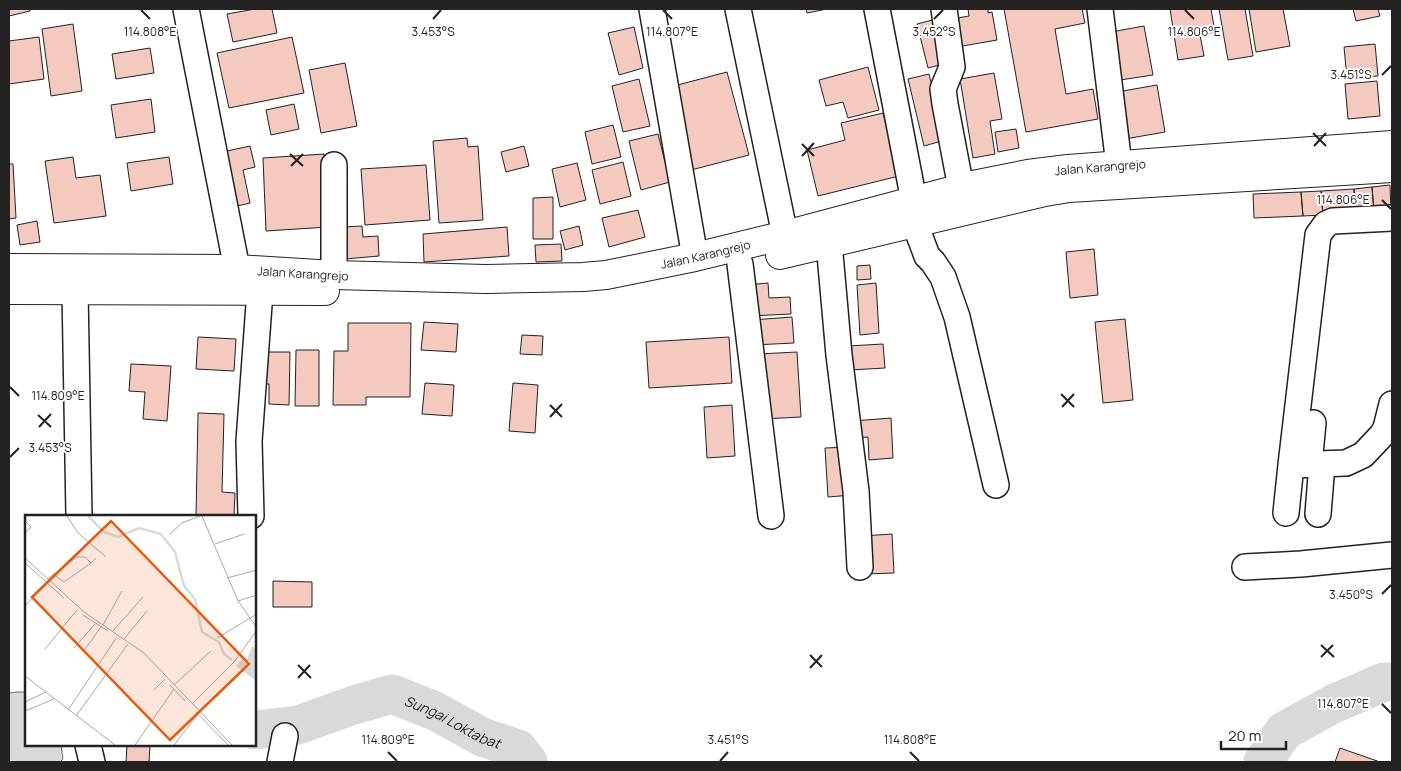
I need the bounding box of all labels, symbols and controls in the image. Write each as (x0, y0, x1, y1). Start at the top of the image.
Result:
text: 114.808°E (124, 23, 177, 40)
text: 3.453°S (411, 23, 455, 40)
text: 114.807°E (646, 23, 698, 40)
text: 3.452°S (913, 23, 955, 40)
text: 114.806°E (1167, 23, 1221, 40)
text: 3.451°S (1330, 66, 1372, 83)
street label: Jalan Karangrejo (1054, 155, 1146, 179)
text: 114.806°E (1316, 191, 1370, 208)
street label: Jalan Karangrejo (659, 235, 752, 272)
street label: Jalan Karangrejo (257, 262, 349, 284)
text: 114.809°E (31, 387, 85, 404)
text: 3.453°S (28, 439, 72, 456)
inset map (25, 515, 256, 746)
text: 3.450°S (1329, 586, 1373, 603)
water label: Sungai Loktabat (402, 690, 505, 753)
text: 114.807°E (1317, 695, 1369, 712)
scale bar (1221, 718, 1286, 750)
text: 20 m (1228, 725, 1261, 746)
text: 114.809°E (361, 731, 415, 748)
text: 3.451°S (707, 731, 749, 748)
text: 114.808°E (884, 731, 937, 748)

